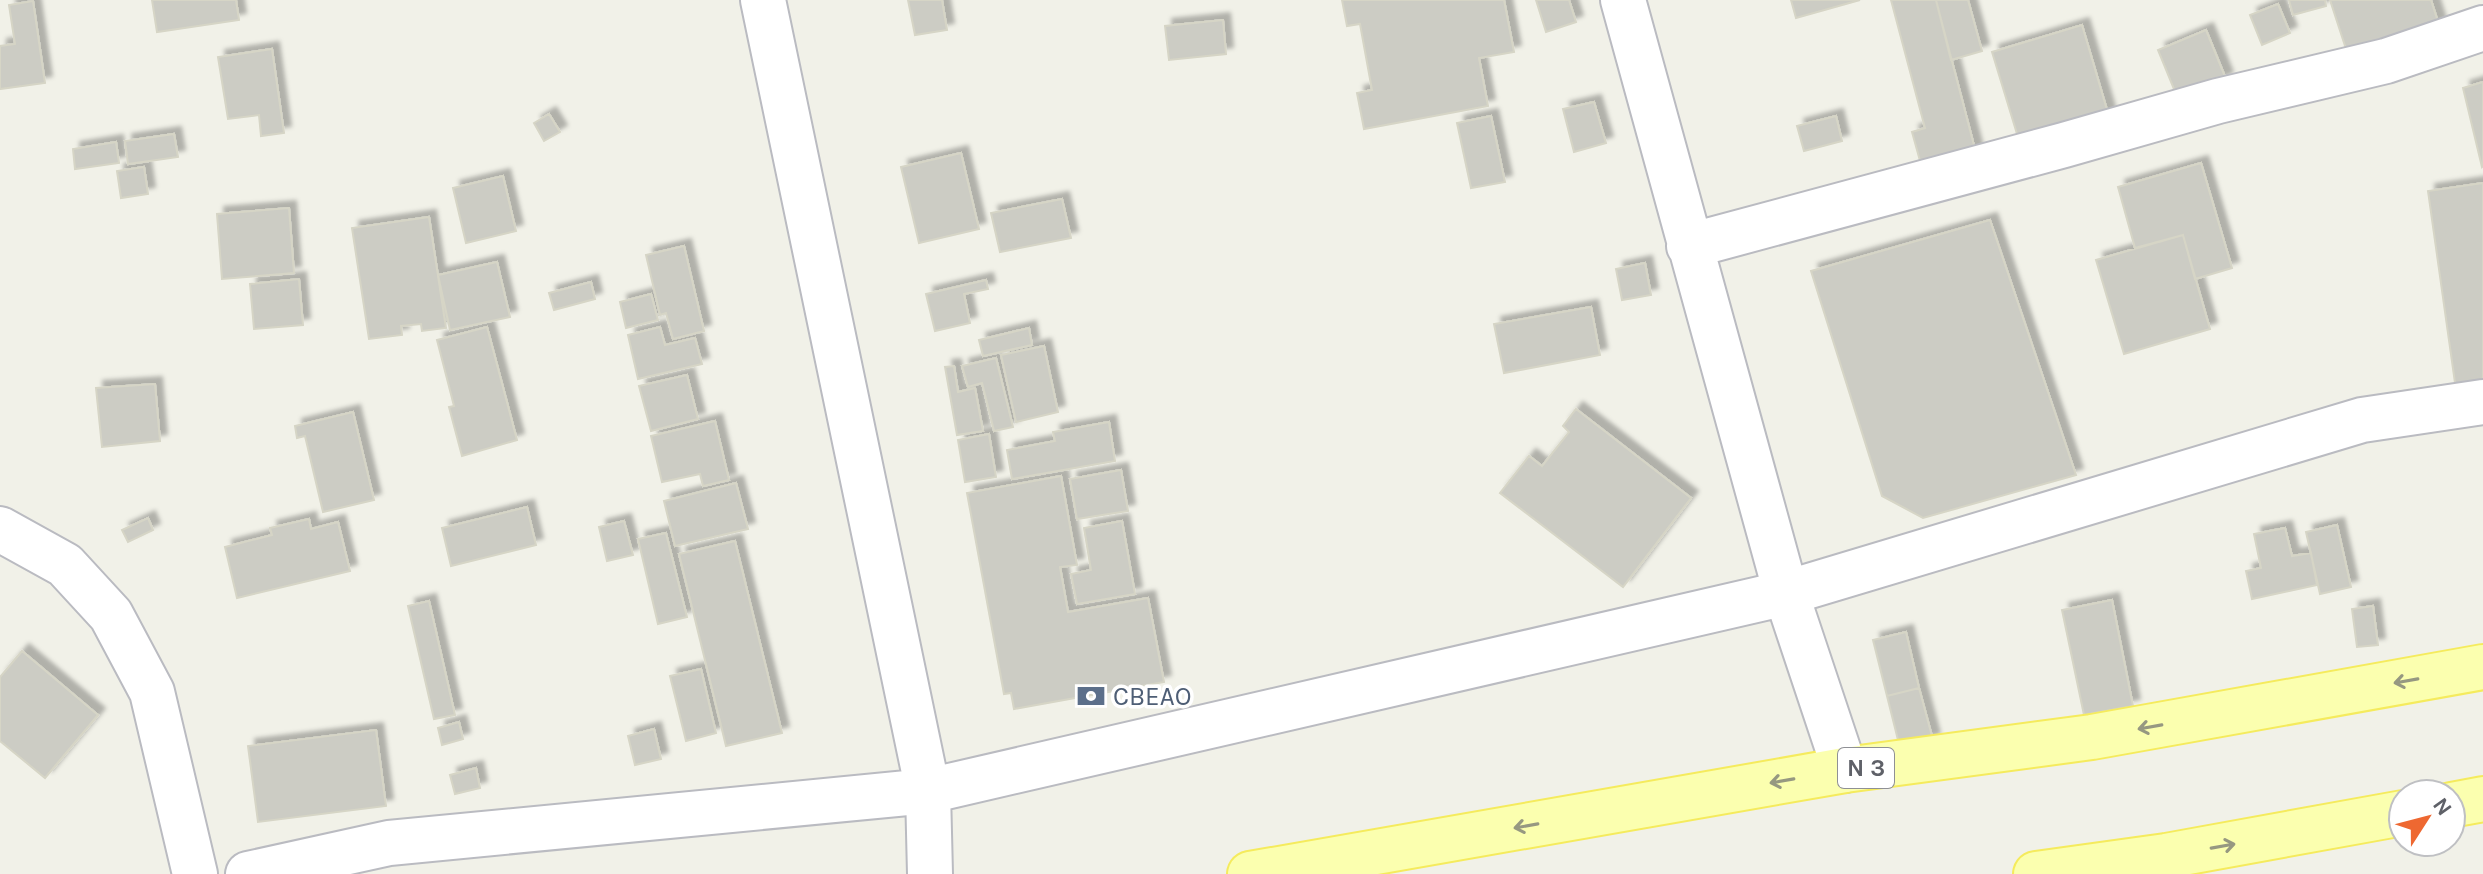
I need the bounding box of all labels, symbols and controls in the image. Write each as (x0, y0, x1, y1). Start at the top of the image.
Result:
one-way arrow (2394, 675, 2419, 690)
bank icon: CBEAO (1076, 681, 1106, 711)
place label: CBEAO (1113, 681, 1191, 712)
one-way arrow (2138, 720, 2163, 735)
road number: N 3 (1838, 748, 1894, 788)
one-way arrow (1770, 775, 1796, 790)
north arrow (2387, 778, 2467, 858)
text: N (2427, 793, 2458, 821)
one-way arrow (1514, 819, 1539, 834)
one-way arrow (2210, 837, 2236, 852)

